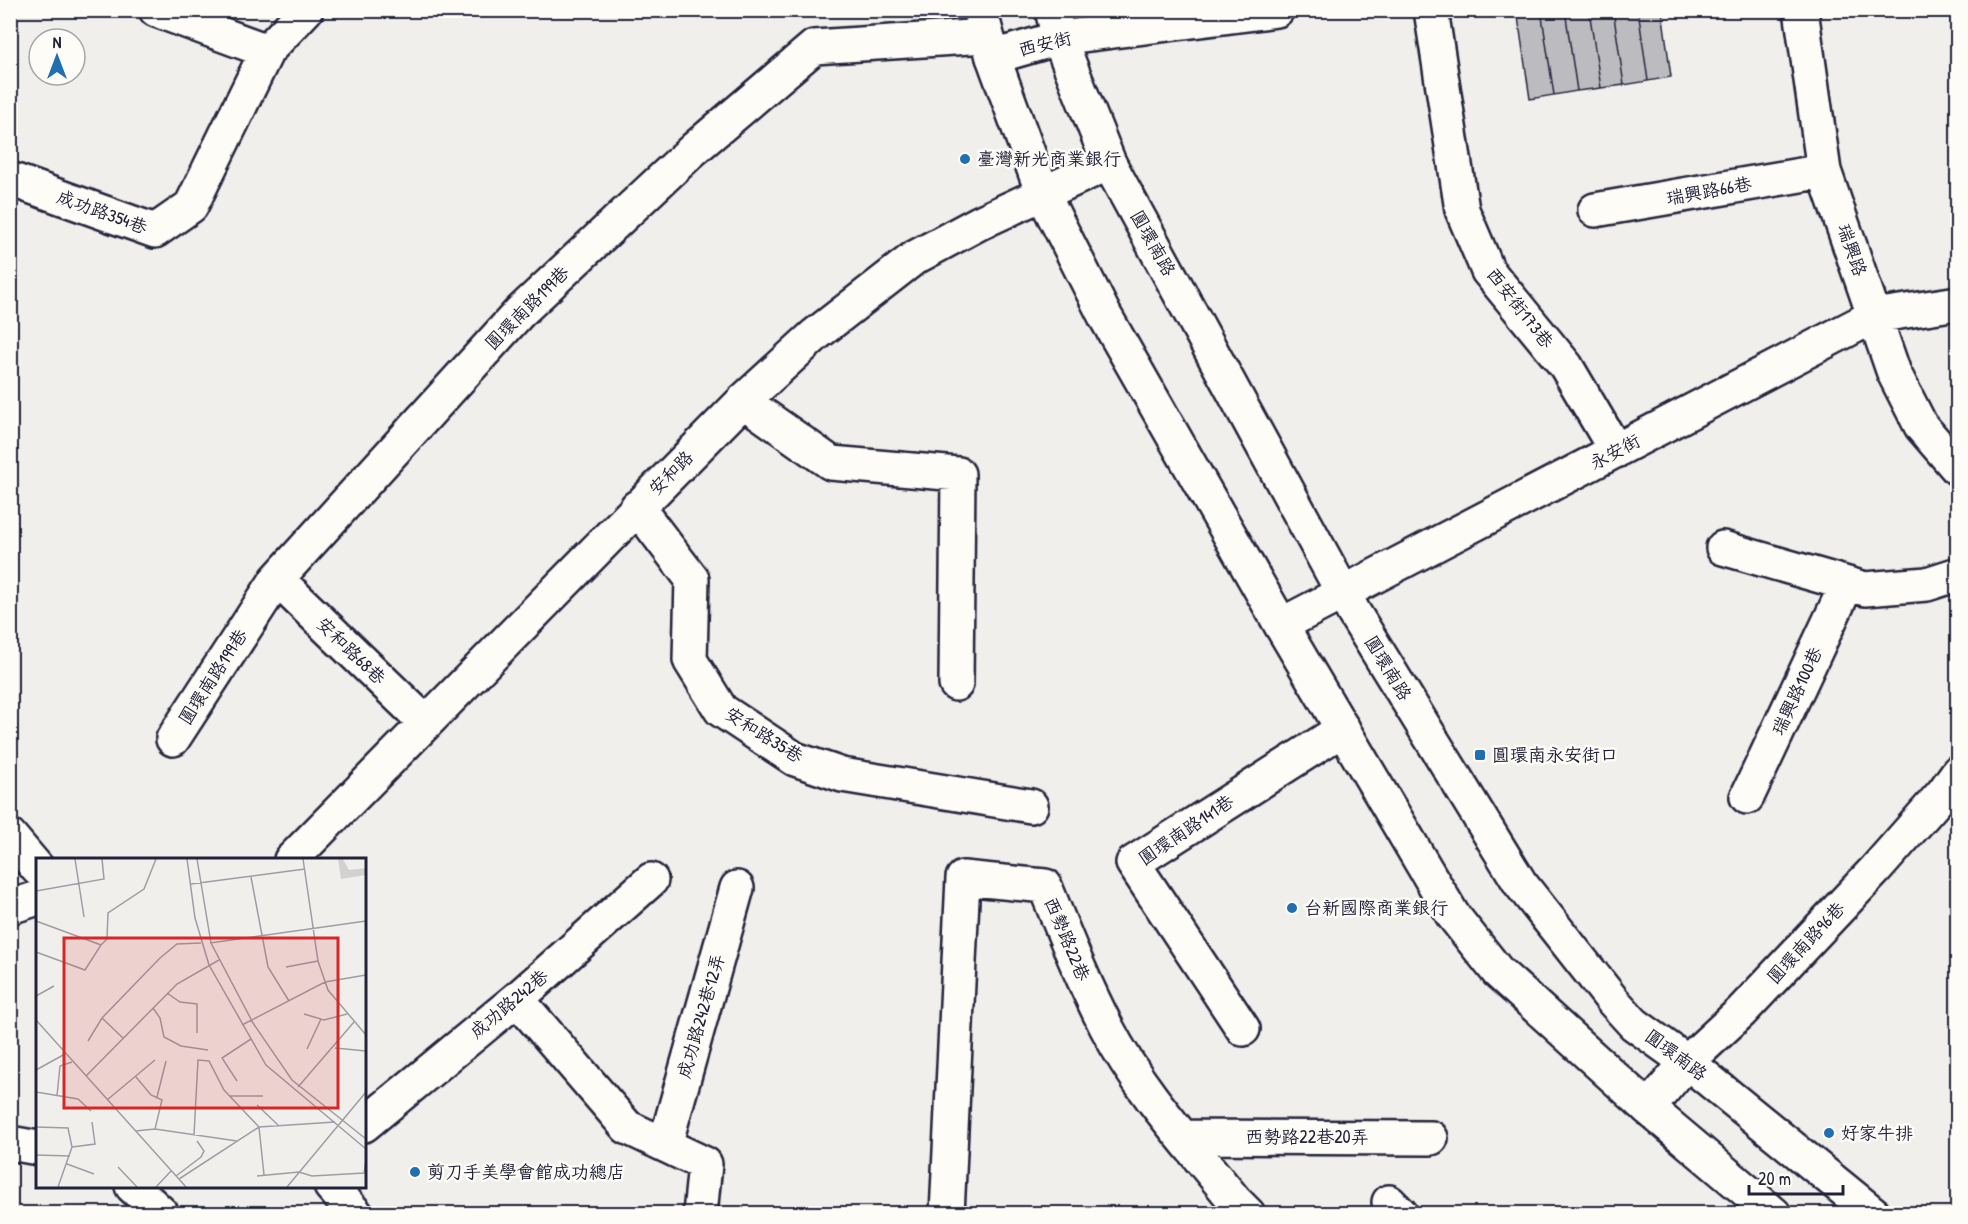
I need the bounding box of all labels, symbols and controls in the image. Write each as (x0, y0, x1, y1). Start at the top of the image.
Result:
street label: 西安街 (1016, 25, 1074, 62)
north arrow (27, 27, 87, 87)
text: N (53, 31, 62, 53)
place label: 臺灣新光商業銀行 (977, 146, 1121, 171)
marker: 臺灣新光商業銀行 (958, 152, 972, 166)
street label: 瑞興路66巷 (1664, 171, 1754, 210)
street label: 成功路354巷 (54, 184, 151, 239)
street label: 圓環南路 (1125, 205, 1182, 280)
street label: 瑞興路 (1832, 220, 1873, 279)
street label: 圓環南路199巷 (479, 260, 574, 355)
street label: 西安街173巷 (1481, 262, 1560, 353)
street label: 永安街 (1585, 428, 1644, 475)
street label: 安和路 (643, 445, 699, 501)
street label: 安和路68巷 (311, 611, 391, 690)
street label: 圓環南路199巷 (172, 624, 253, 730)
street label: 圓環南路 (1359, 630, 1418, 705)
street label: 瑞興路100巷 (1765, 643, 1828, 739)
street label: 安和路35巷 (720, 701, 808, 768)
place label: 圓環南永安街口 (1492, 742, 1618, 767)
marker: 圓環南永安街口 (1473, 748, 1487, 762)
street label: 圓環南路141巷 (1133, 789, 1238, 871)
inset map (36, 858, 366, 1188)
street label: 西勢路22巷 (1039, 893, 1096, 985)
place label: 台新國際商業銀行 (1304, 895, 1448, 920)
street label: 圓環南路96巷 (1761, 896, 1850, 989)
marker: 台新國際商業銀行 (1285, 901, 1299, 915)
street label: 成功路242巷12弄 (671, 951, 730, 1081)
street label: 成功路242巷 (464, 963, 553, 1044)
street label: 圓環南路 (1640, 1023, 1713, 1086)
place label: 好家牛排 (1841, 1120, 1913, 1145)
street label: 西勢路22巷20弄 (1245, 1124, 1369, 1149)
marker: 好家牛排 (1822, 1126, 1836, 1140)
scale bar (1749, 1158, 1844, 1196)
place label: 剪刀手美學會館成功總店 (427, 1159, 625, 1184)
marker: 剪刀手美學會館成功總店 (408, 1165, 422, 1179)
text: 20 m (1758, 1166, 1791, 1191)

